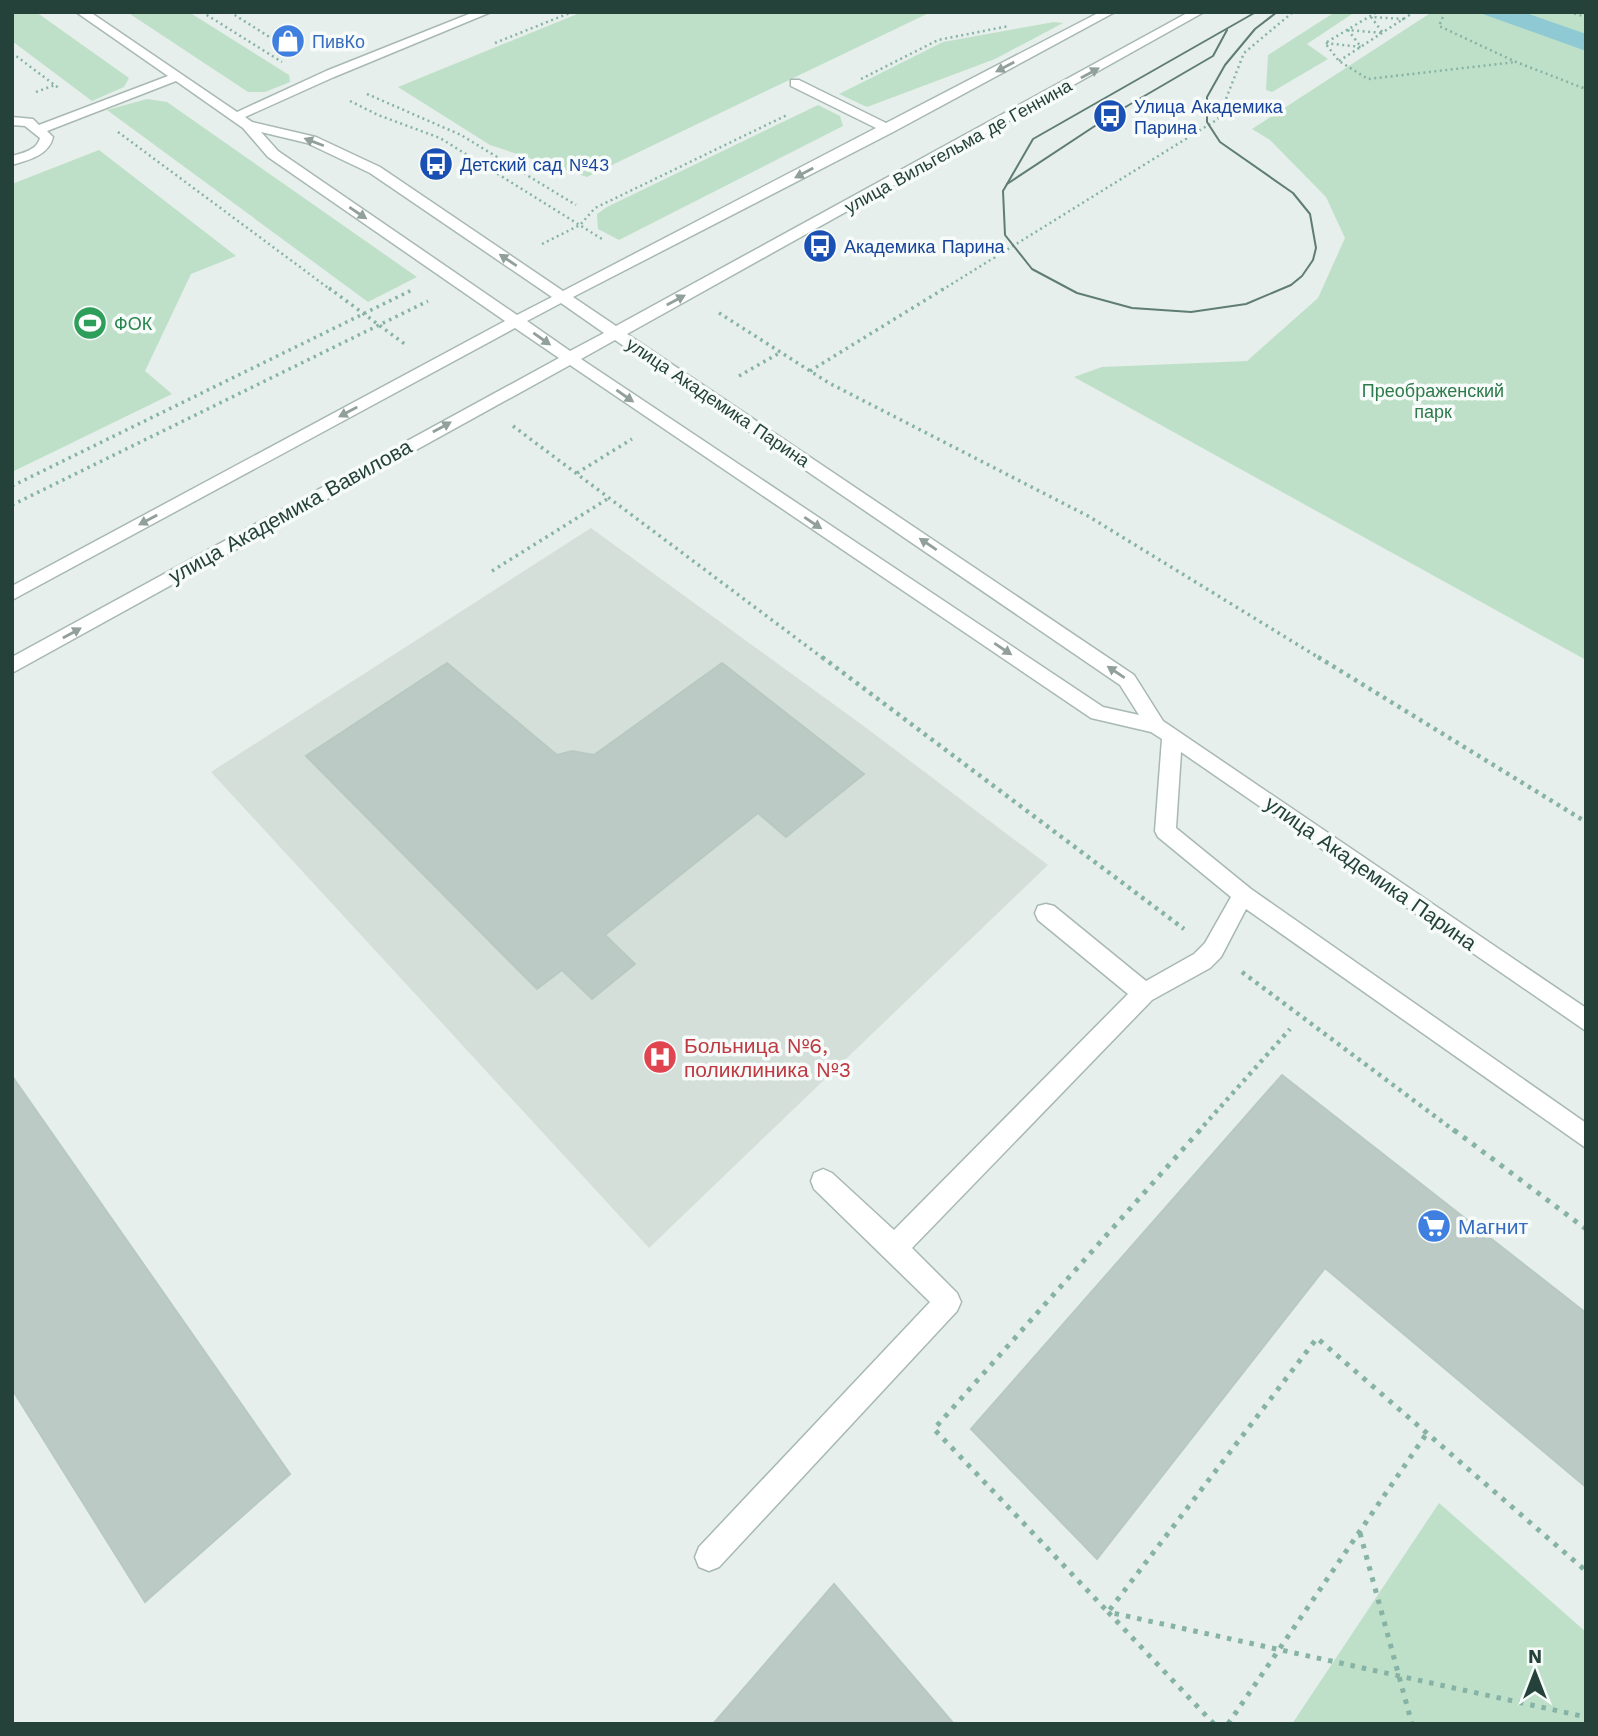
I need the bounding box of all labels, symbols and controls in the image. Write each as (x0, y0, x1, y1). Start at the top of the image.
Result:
shop icon: ПивКо (269, 22, 307, 60)
place label: ПивКо (312, 31, 365, 52)
one-way arrow (995, 61, 1015, 73)
one-way arrow (1080, 67, 1099, 79)
street label: улица Вильгельма де Геннина (841, 74, 1076, 217)
place label: Улица Академика Парина (1134, 96, 1284, 138)
bus stop icon: Улица Академика Парина (1091, 97, 1129, 135)
one-way arrow (303, 137, 324, 148)
bus stop icon: Детский сад №43 (417, 145, 455, 183)
place label: Детский сад №43 (460, 154, 610, 175)
one-way arrow (793, 166, 813, 178)
one-way arrow (348, 206, 368, 219)
bus stop icon: Академика Парина (801, 227, 839, 265)
place label: Академика Парина (844, 236, 1006, 257)
one-way arrow (498, 254, 517, 267)
one-way arrow (666, 295, 686, 307)
sports icon: ФОК (71, 304, 109, 342)
place label: ФОК (114, 313, 153, 334)
one-way arrow (533, 332, 551, 346)
street label: улица Академика Парина (622, 333, 814, 472)
park label: Преображенский парк (1362, 380, 1504, 422)
one-way arrow (615, 389, 634, 402)
one-way arrow (339, 406, 358, 418)
one-way arrow (432, 421, 452, 433)
street label: улица Академика Вавилова (164, 433, 416, 588)
one-way arrow (139, 514, 158, 526)
one-way arrow (804, 516, 822, 530)
one-way arrow (918, 538, 937, 551)
one-way arrow (62, 627, 82, 639)
one-way arrow (993, 643, 1012, 656)
one-way arrow (1107, 665, 1125, 679)
street label: улица Академика Парина (1261, 790, 1482, 956)
place label: Больница №6, поликлиника №3 (684, 1033, 851, 1082)
hospital icon: Больница №6, поликлиника №3 (641, 1038, 679, 1076)
supermarket icon: Магнит (1415, 1207, 1453, 1245)
place label: Магнит (1458, 1214, 1528, 1239)
north arrow (1500, 1638, 1570, 1708)
text: N (1528, 1645, 1542, 1668)

